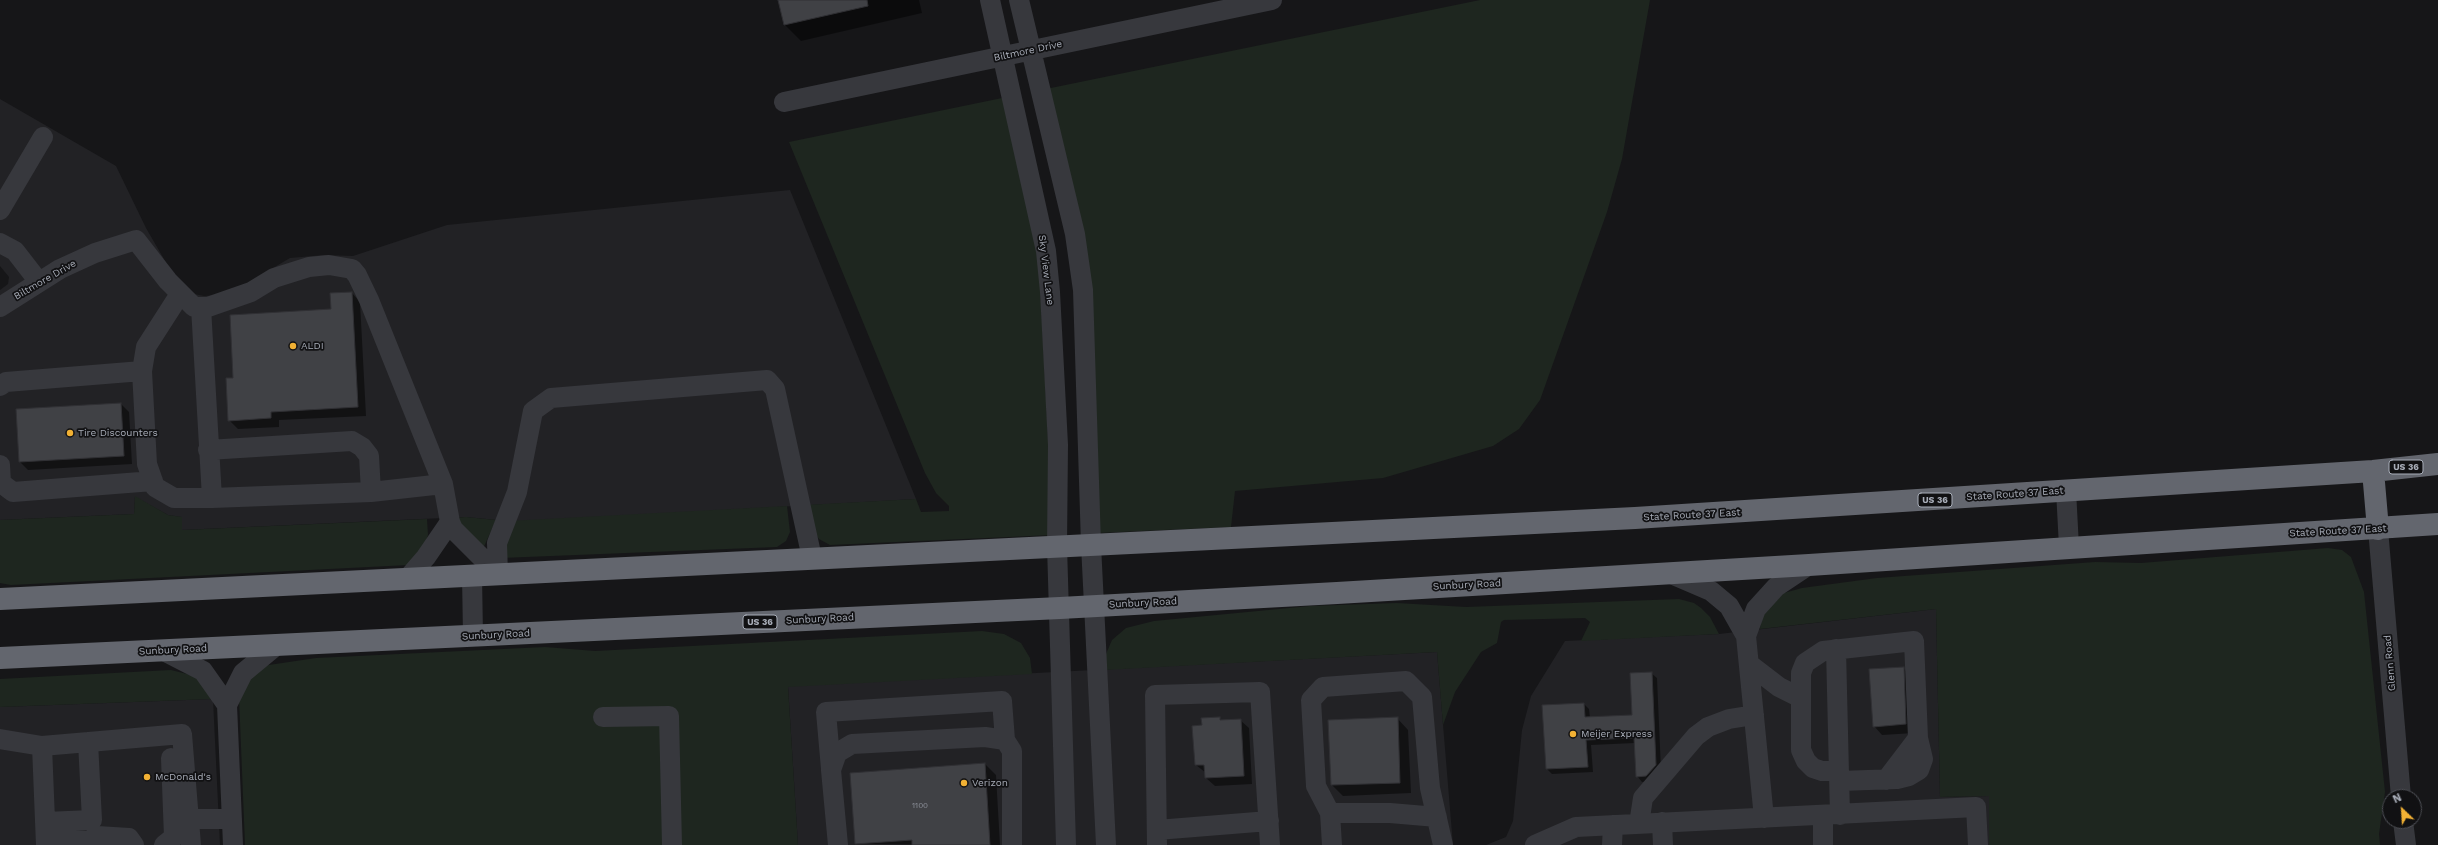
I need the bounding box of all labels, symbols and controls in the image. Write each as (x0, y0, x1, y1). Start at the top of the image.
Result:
street label: Biltmore Drive (993, 38, 1063, 64)
street label: Sky View Lane (1036, 234, 1056, 306)
street label: Biltmore Drive (12, 257, 78, 303)
place label: ALDI (301, 340, 324, 352)
marker: ALDI (288, 341, 298, 351)
place label: Tire Discounters (78, 427, 158, 439)
marker: Tire Discounters (65, 428, 75, 438)
road number: US 36 (2389, 460, 2423, 474)
street label: State Route 37 East (1966, 485, 2064, 503)
road number: US 36 (1918, 493, 1952, 507)
street label: State Route 37 East (1643, 506, 1741, 524)
street label: State Route 37 East (2289, 522, 2387, 540)
street label: Sunbury Road (1433, 577, 1501, 593)
street label: Sunbury Road (1109, 595, 1177, 611)
street label: Sunbury Road (786, 611, 854, 627)
road number: US 36 (743, 615, 777, 629)
street label: Sunbury Road (462, 627, 530, 643)
street label: Glenn Road (2382, 634, 2398, 692)
street label: Sunbury Road (139, 642, 207, 658)
place label: Meijer Express (1581, 728, 1652, 740)
marker: Meijer Express (1568, 729, 1578, 739)
place label: McDonald's (155, 771, 211, 783)
marker: McDonald's (142, 772, 152, 782)
place label: Verizon (972, 777, 1008, 789)
marker: Verizon (959, 778, 969, 788)
north arrow (2382, 789, 2422, 829)
text: N (2391, 791, 2404, 806)
house number: 1100 (912, 801, 928, 811)

